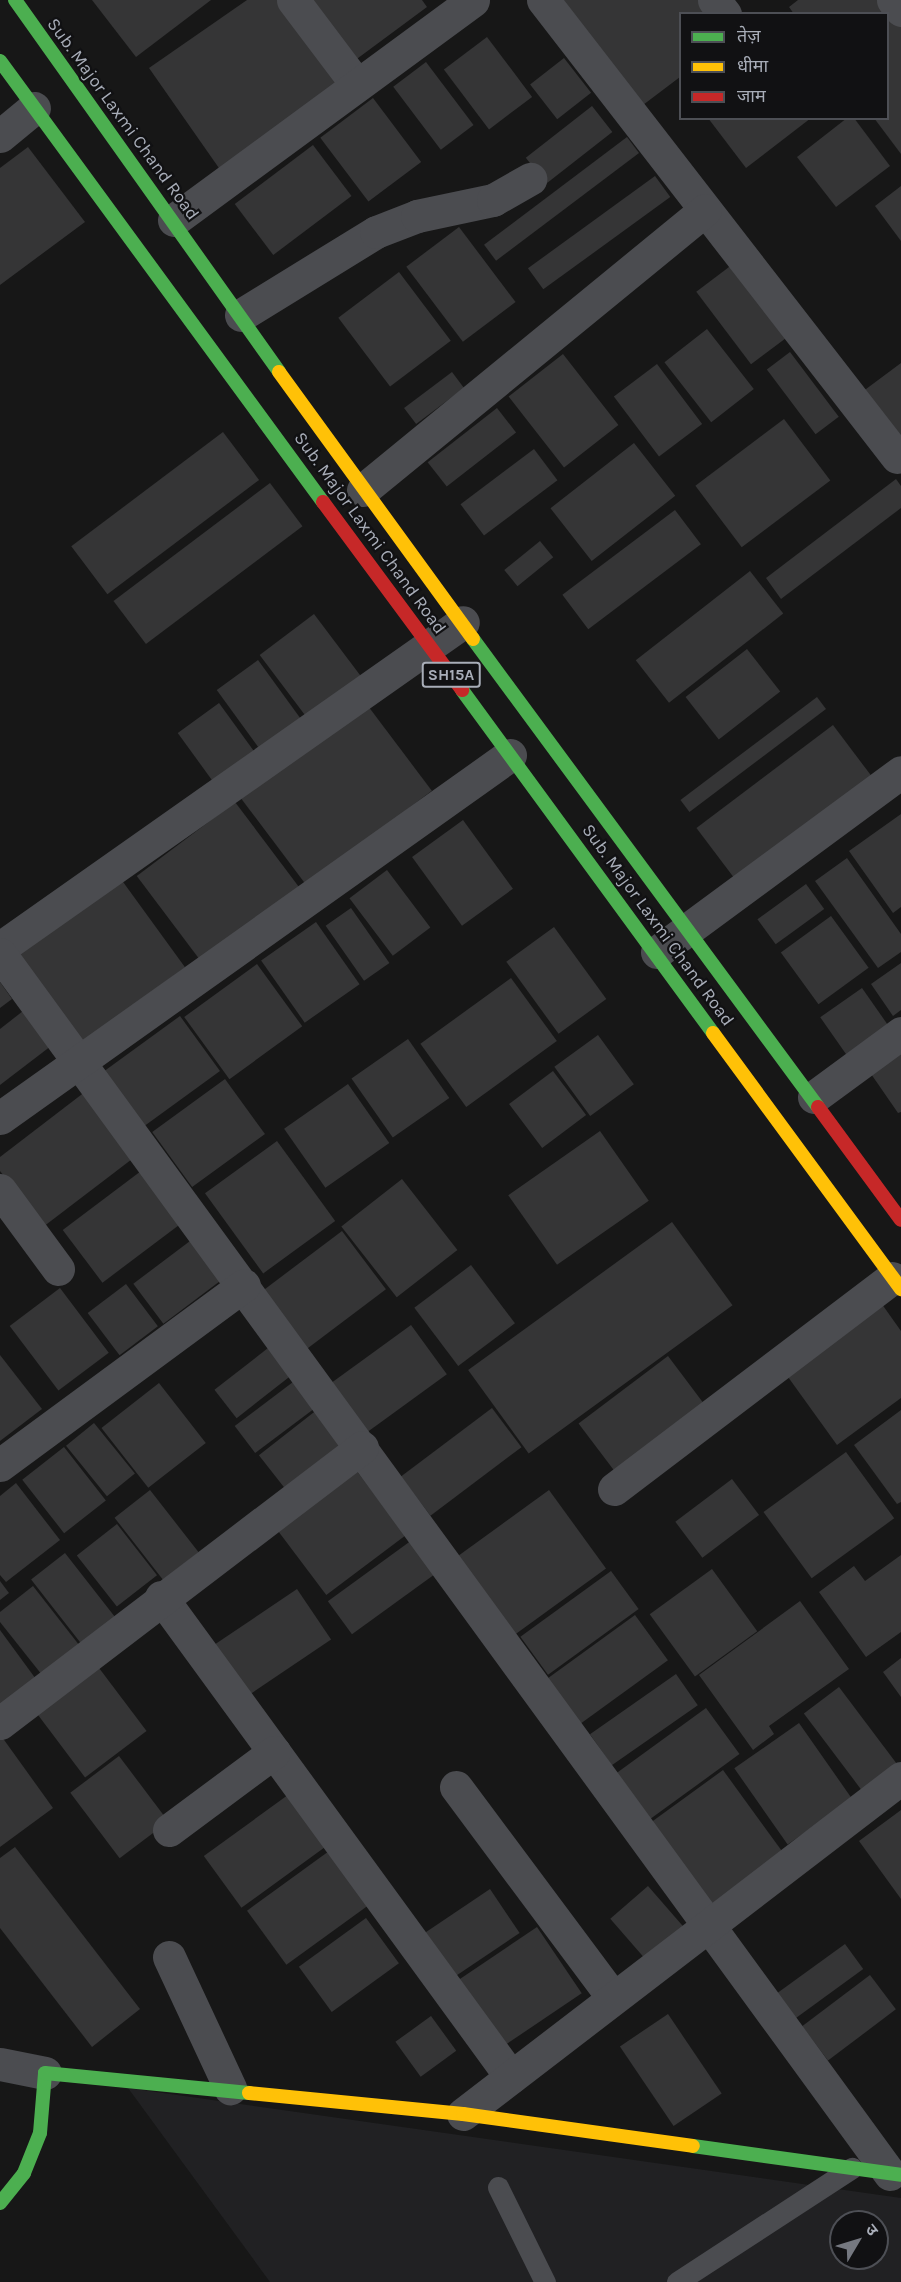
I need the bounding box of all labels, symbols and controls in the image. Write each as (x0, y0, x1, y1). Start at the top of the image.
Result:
legend (679, 12, 889, 120)
street label: Sub. Major Laxmi Chand Road (42, 14, 204, 224)
text: तेज़ (737, 25, 761, 47)
text: धीमा (737, 55, 768, 77)
text: जाम (737, 85, 766, 107)
street label: Sub. Major Laxmi Chand Road (289, 428, 451, 638)
road number: SH15A (421, 662, 481, 688)
street label: Sub. Major Laxmi Chand Road (577, 820, 739, 1030)
north arrow (829, 2210, 889, 2270)
text: उ (862, 2220, 882, 2239)

